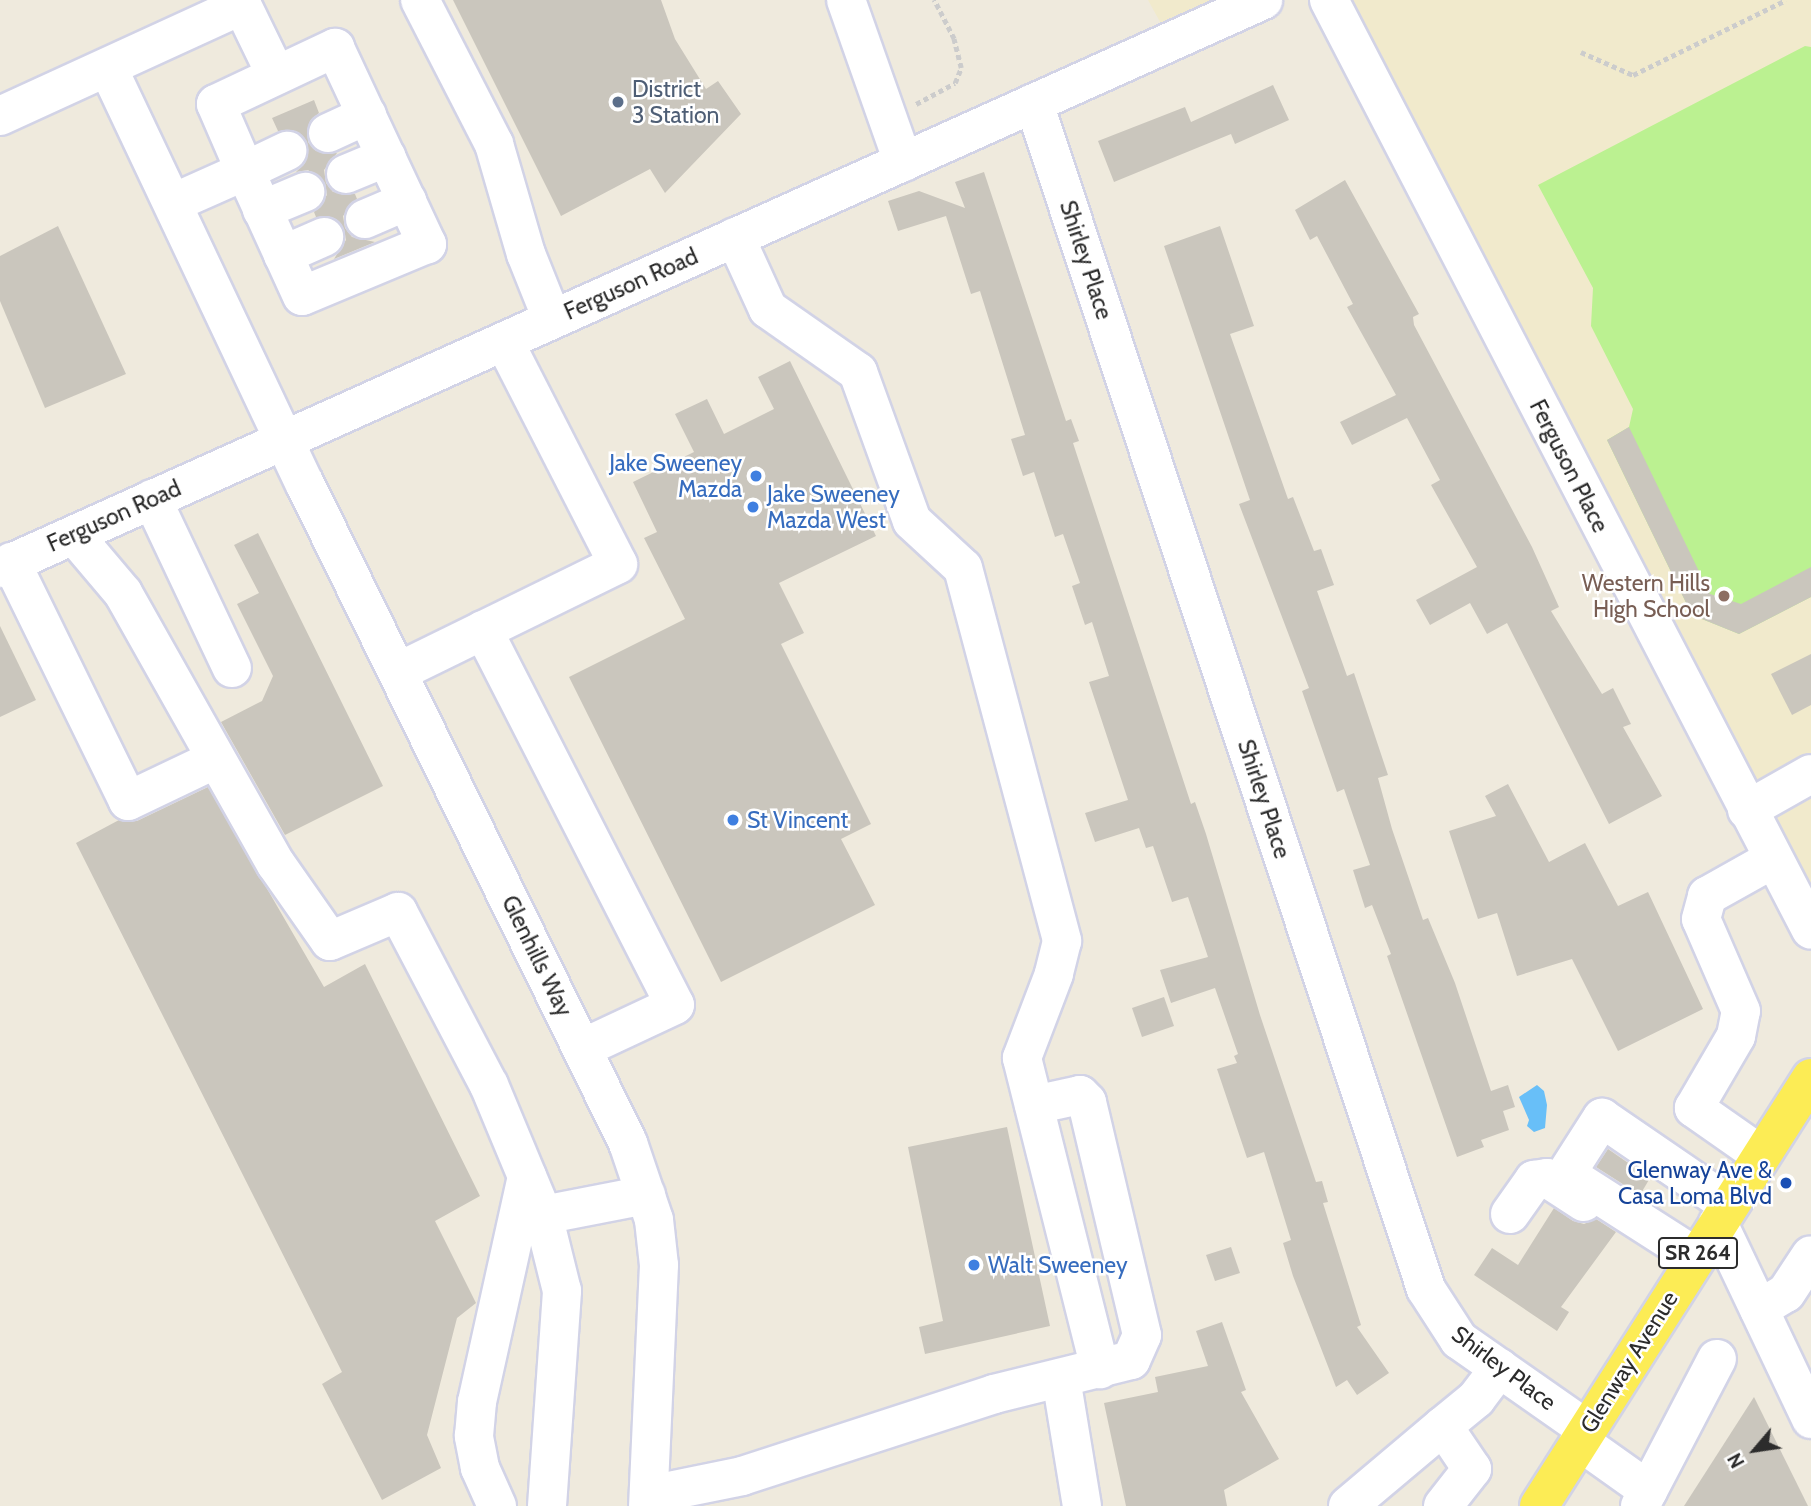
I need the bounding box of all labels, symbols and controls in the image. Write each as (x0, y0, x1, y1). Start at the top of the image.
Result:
place label: District 3 Station (632, 75, 719, 129)
marker: District 3 Station (610, 94, 626, 110)
street label: Shirley Place (1054, 197, 1118, 323)
street label: Ferguson Road (560, 242, 702, 326)
street label: Ferguson Place (1524, 395, 1614, 537)
place label: Jake Sweeney Mazda (609, 449, 742, 503)
marker: Jake Sweeney Mazda (748, 468, 764, 484)
street label: Ferguson Road (43, 474, 185, 558)
place label: Jake Sweeney Mazda West (767, 480, 900, 534)
marker: Jake Sweeney Mazda West (745, 499, 761, 515)
place label: Western Hills High School (1582, 569, 1710, 623)
marker: Western Hills High School (1716, 588, 1732, 604)
street label: Shirley Place (1232, 736, 1296, 862)
place label: St Vincent (747, 806, 848, 834)
marker: St Vincent (725, 812, 741, 828)
street label: Glenhills Way (496, 891, 578, 1021)
place label: Glenway Ave & Casa Loma Blvd (1618, 1156, 1772, 1210)
marker: Glenway Ave & Casa Loma Blvd (1778, 1175, 1794, 1191)
road number: SR 264 (1658, 1236, 1738, 1270)
place label: Walt Sweeney (988, 1251, 1128, 1279)
marker: Walt Sweeney (966, 1257, 982, 1273)
street label: Glenway Avenue (1574, 1286, 1684, 1438)
street label: Shirley Place (1446, 1320, 1562, 1416)
north arrow (1720, 1415, 1790, 1485)
text: N (1723, 1449, 1750, 1472)

